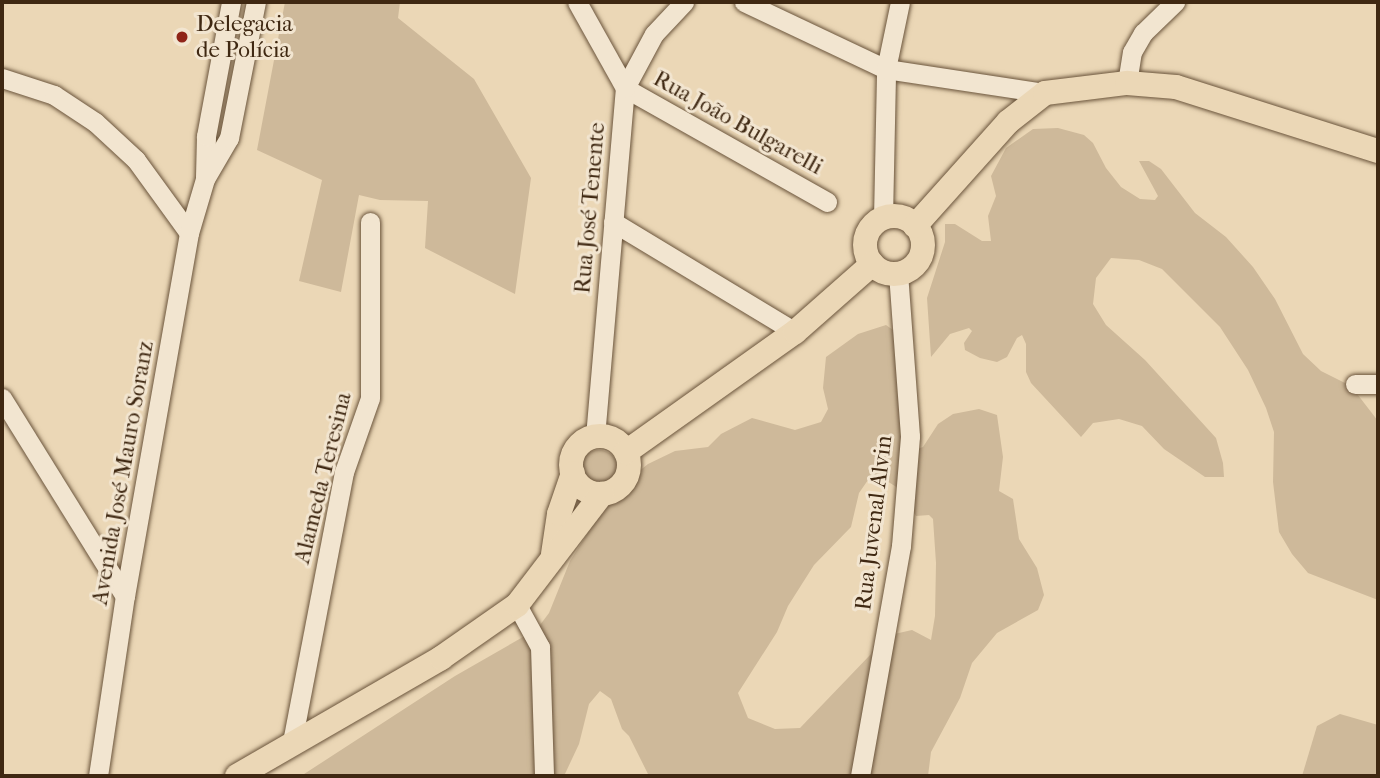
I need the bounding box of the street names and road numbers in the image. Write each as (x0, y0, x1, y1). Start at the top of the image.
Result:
street label: Rua João Bulgarelli (648, 65, 828, 181)
street label: Rua José Tenente (569, 121, 611, 295)
street label: Avenida José Mauro Soranz (86, 339, 160, 607)
street label: Alameda Teresina (288, 389, 358, 567)
street label: Rua Juvenal Alvin (850, 434, 898, 612)

